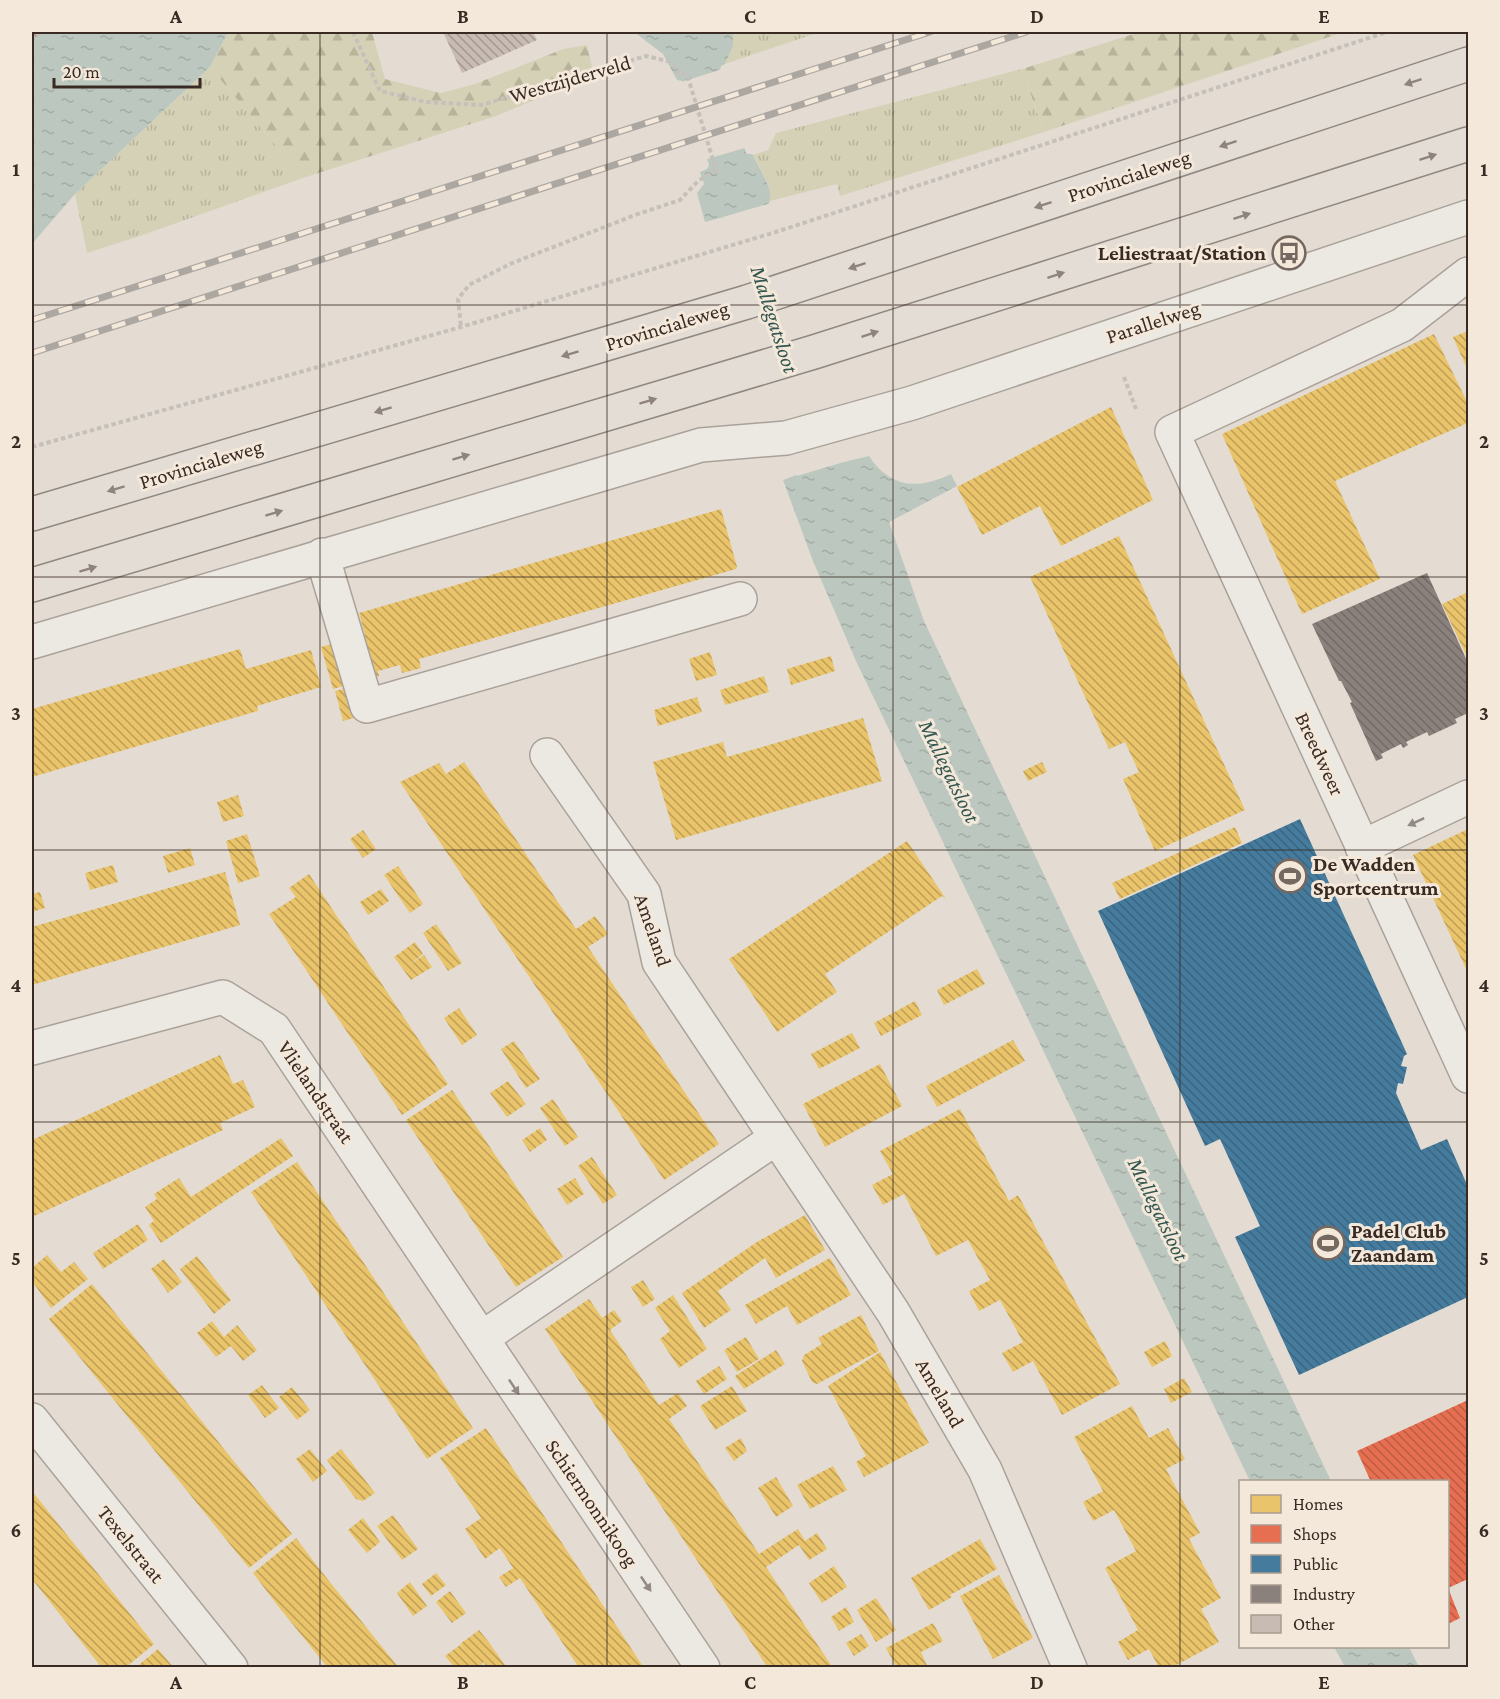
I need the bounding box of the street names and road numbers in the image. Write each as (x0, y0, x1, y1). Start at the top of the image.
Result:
street label: Westzijderveld (506, 50, 634, 108)
street label: Provincialeweg (1065, 145, 1193, 207)
street label: Provincialeweg (602, 296, 732, 356)
street label: Parallelweg (1103, 296, 1203, 348)
street label: Provincialeweg (136, 434, 266, 494)
street label: Breedweer (1290, 709, 1350, 800)
street label: Ameland (629, 890, 677, 970)
street label: Vlielandstraat (273, 1036, 360, 1149)
street label: Ameland (911, 1354, 969, 1432)
street label: Schiermonnikoog (541, 1435, 643, 1571)
street label: Texelstraat (93, 1501, 170, 1588)

